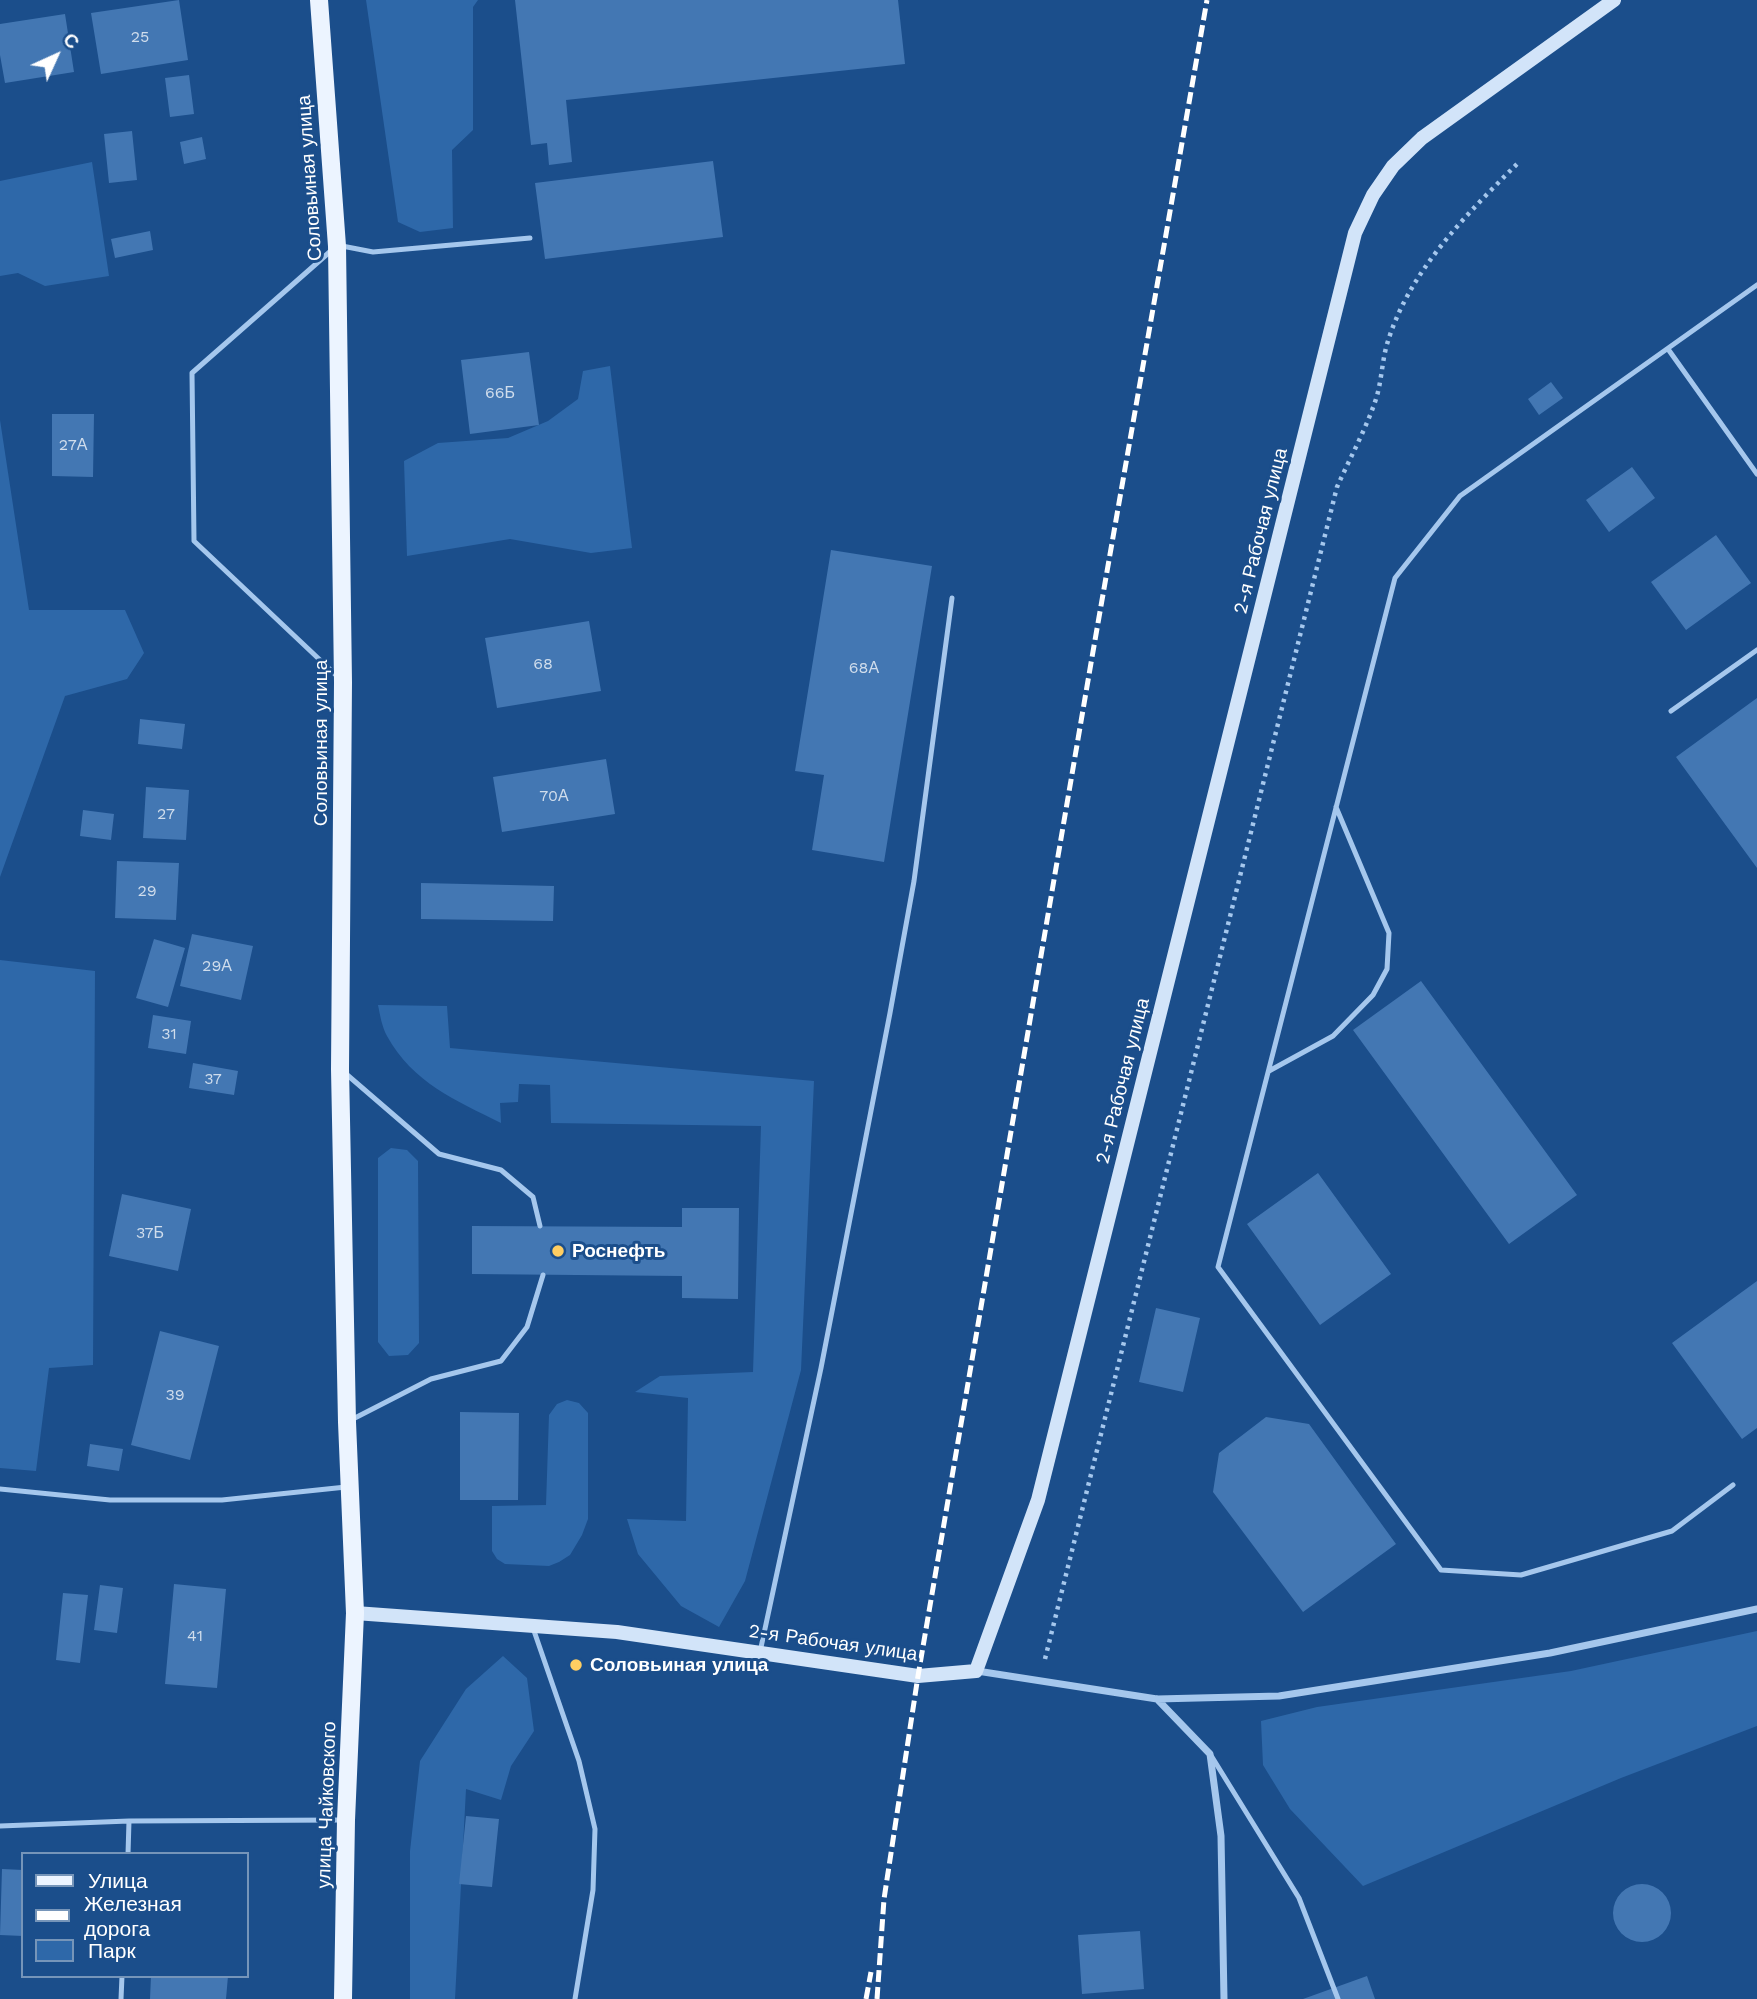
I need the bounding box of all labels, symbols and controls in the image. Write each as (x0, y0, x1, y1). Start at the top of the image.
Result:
north arrow (21, 21, 91, 91)
house number: 25 (131, 27, 149, 47)
text: С (58, 28, 84, 54)
street label: Соловьиная улица (293, 94, 327, 262)
house number: 66Б (485, 383, 515, 403)
house number: 27А (59, 435, 87, 455)
street label: 2-я Рабочая улица (1229, 446, 1293, 616)
house number: 68 (533, 654, 553, 674)
house number: 68А (849, 658, 879, 678)
street label: Соловьиная улица (310, 660, 332, 826)
house number: 70А (539, 786, 569, 806)
house number: 27 (157, 804, 175, 824)
house number: 29 (137, 881, 157, 901)
house number: 29А (202, 956, 232, 976)
street label: 2-я Рабочая улица (1091, 996, 1155, 1166)
house number: 31 (161, 1024, 177, 1044)
house number: 37 (204, 1069, 222, 1089)
house number: 37Б (136, 1223, 164, 1243)
place label: Роснефть (572, 1240, 666, 1262)
marker: Роснефть (550, 1243, 566, 1259)
house number: 39 (165, 1385, 185, 1405)
street label: 2-я Рабочая улица (747, 1620, 919, 1666)
house number: 41 (187, 1626, 203, 1646)
place label: Соловьиная улица (590, 1654, 768, 1676)
marker: Соловьиная улица (568, 1657, 584, 1673)
street label: улица Чайковского (313, 1721, 341, 1889)
legend (21, 1852, 248, 1978)
text: Улица (88, 1868, 148, 1893)
text: Железная дорога (84, 1891, 182, 1941)
text: Парк (88, 1938, 136, 1963)

